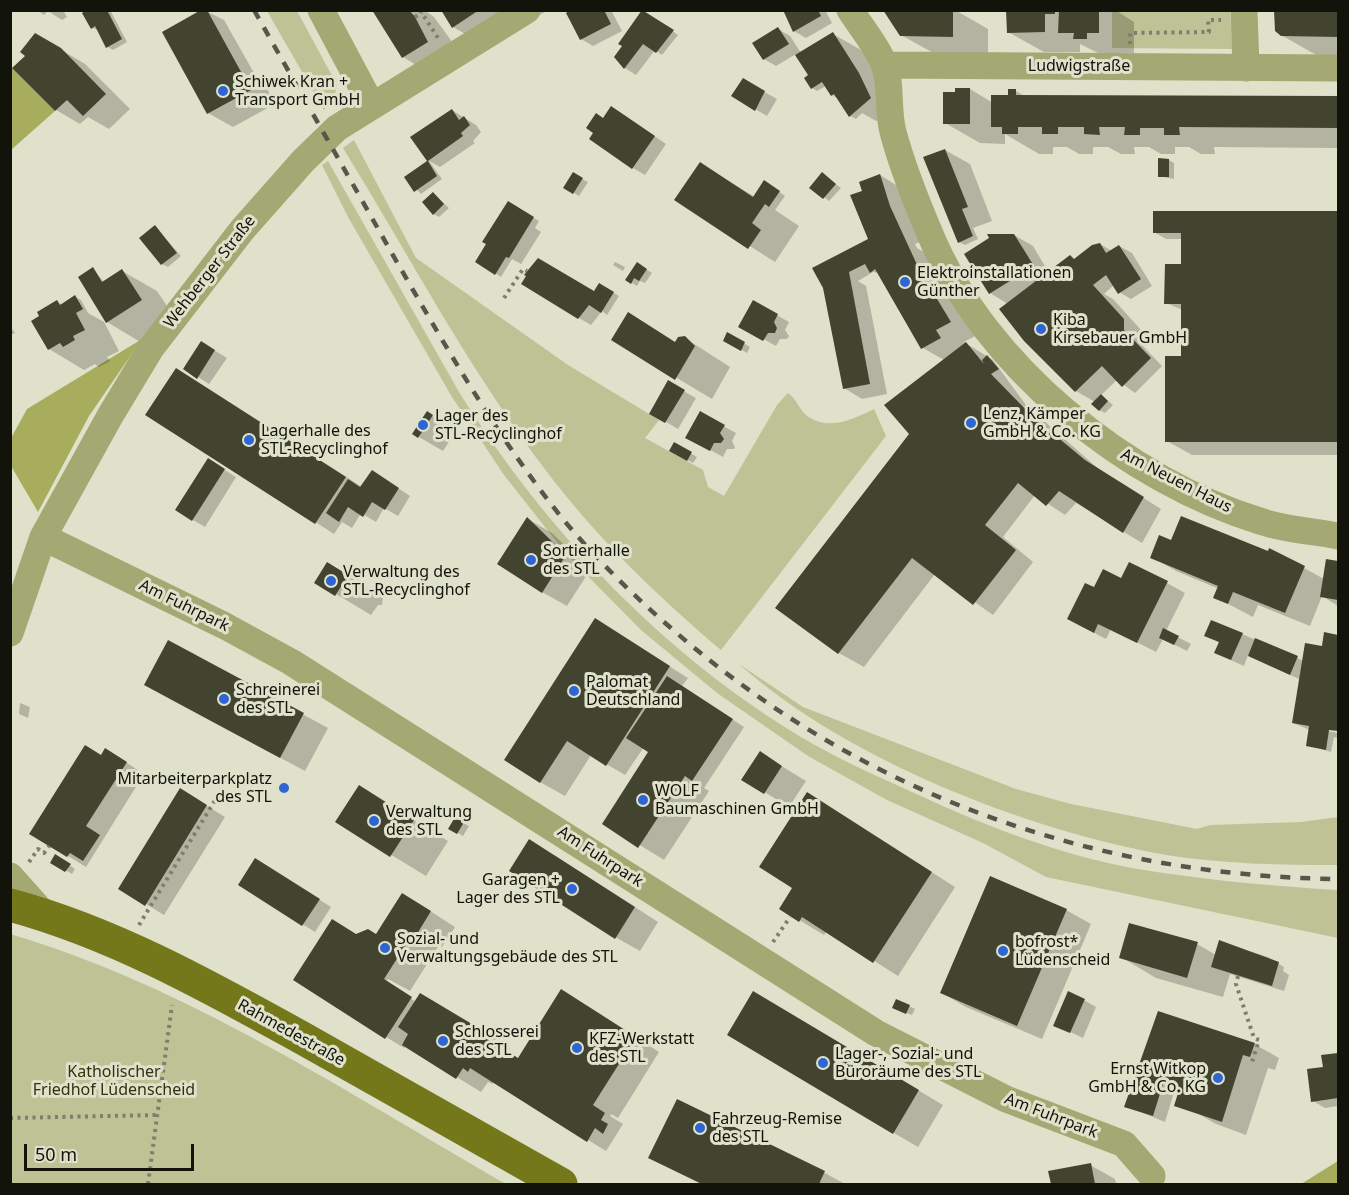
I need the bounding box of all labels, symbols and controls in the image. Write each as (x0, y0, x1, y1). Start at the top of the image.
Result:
street label: Ludwigstraße (1028, 56, 1130, 76)
place label: Schiwek Kran + Transport GmbH (235, 72, 360, 110)
marker: Schiwek Kran + Transport GmbH (216, 84, 230, 98)
street label: Wehberger Straße (160, 212, 260, 332)
place label: Elektroinstallationen Günther (917, 263, 1071, 301)
marker: Elektroinstallationen Günther (898, 275, 912, 289)
place label: Kiba Kirsebauer GmbH (1053, 310, 1187, 348)
marker: Kiba Kirsebauer GmbH (1034, 322, 1048, 336)
place label: Lenz, Kämper GmbH & Co. KG (983, 404, 1101, 442)
place label: Lager des STL-Recyclinghof (435, 406, 562, 444)
marker: Lenz, Kämper GmbH & Co. KG (964, 416, 978, 430)
marker: Lager des STL-Recyclinghof (416, 418, 430, 432)
place label: Lagerhalle des STL-Recyclinghof (261, 421, 388, 459)
marker: Lagerhalle des STL-Recyclinghof (242, 433, 256, 447)
street label: Am Neuen Haus (1117, 445, 1235, 517)
place label: Sortierhalle des STL (543, 541, 630, 579)
marker: Sortierhalle des STL (524, 553, 538, 567)
place label: Verwaltung des STL-Recyclinghof (343, 562, 470, 600)
marker: Verwaltung des STL-Recyclinghof (324, 574, 338, 588)
street label: Am Fuhrpark (136, 576, 232, 636)
place label: Palomat Deutschland (586, 672, 680, 710)
place label: Schreinerei des STL (236, 680, 320, 718)
marker: Palomat Deutschland (567, 684, 581, 698)
marker: Schreinerei des STL (217, 692, 231, 706)
place label: Mitarbeiterparkplatz des STL (117, 769, 272, 807)
marker: Mitarbeiterparkplatz des STL (277, 781, 291, 795)
place label: WOLF Baumaschinen GmbH (655, 781, 819, 819)
marker: WOLF Baumaschinen GmbH (636, 793, 650, 807)
place label: Verwaltung des STL (386, 802, 472, 840)
marker: Verwaltung des STL (367, 814, 381, 828)
street label: Am Fuhrpark (554, 822, 646, 892)
place label: Garagen + Lager des STL (456, 870, 560, 908)
marker: Garagen + Lager des STL (565, 882, 579, 896)
place label: Sozial- und Verwaltungsgebäude des STL (397, 929, 618, 967)
place label: bofrost* Lüdenscheid (1015, 932, 1110, 970)
marker: Sozial- und Verwaltungsgebäude des STL (378, 941, 392, 955)
marker: bofrost* Lüdenscheid (996, 944, 1010, 958)
street label: Rahmedestraße (234, 996, 348, 1070)
place label: Schlosserei des STL (455, 1022, 539, 1060)
place label: KFZ-Werkstatt des STL (589, 1029, 694, 1067)
marker: Schlosserei des STL (436, 1034, 450, 1048)
marker: KFZ-Werkstatt des STL (570, 1041, 584, 1055)
place label: Lager-, Sozial- und Büroräume des STL (835, 1044, 981, 1082)
marker: Lager-, Sozial- und Büroräume des STL (816, 1056, 830, 1070)
place label: Ernst Witkop GmbH & Co. KG (1088, 1059, 1206, 1097)
park label: Katholischer Friedhof Lüdenscheid (33, 1062, 195, 1100)
marker: Ernst Witkop GmbH & Co. KG (1211, 1071, 1225, 1085)
street label: Am Fuhrpark (1002, 1089, 1100, 1143)
place label: Fahrzeug-Remise des STL (712, 1109, 842, 1147)
marker: Fahrzeug-Remise des STL (693, 1121, 707, 1135)
scale bar (27, 1132, 196, 1170)
text: 50 m (35, 1142, 77, 1166)

